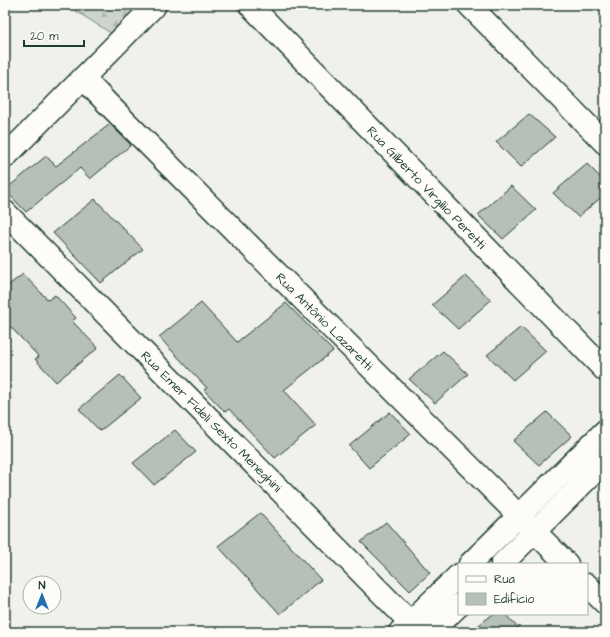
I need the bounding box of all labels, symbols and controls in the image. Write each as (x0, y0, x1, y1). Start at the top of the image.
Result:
scale bar (24, 22, 84, 48)
text: 20 m (30, 28, 59, 45)
street label: Rua Gilberto Virgílio Peretti (362, 122, 490, 254)
street label: Rua Antônio Lazaretti (271, 269, 377, 375)
street label: Rua Emer Fideli Sexto Meneghini (136, 347, 286, 497)
legend (458, 563, 588, 615)
text: Rua (494, 571, 515, 588)
north arrow (22, 575, 62, 615)
text: N (39, 578, 46, 593)
text: Edifício (494, 591, 534, 608)

